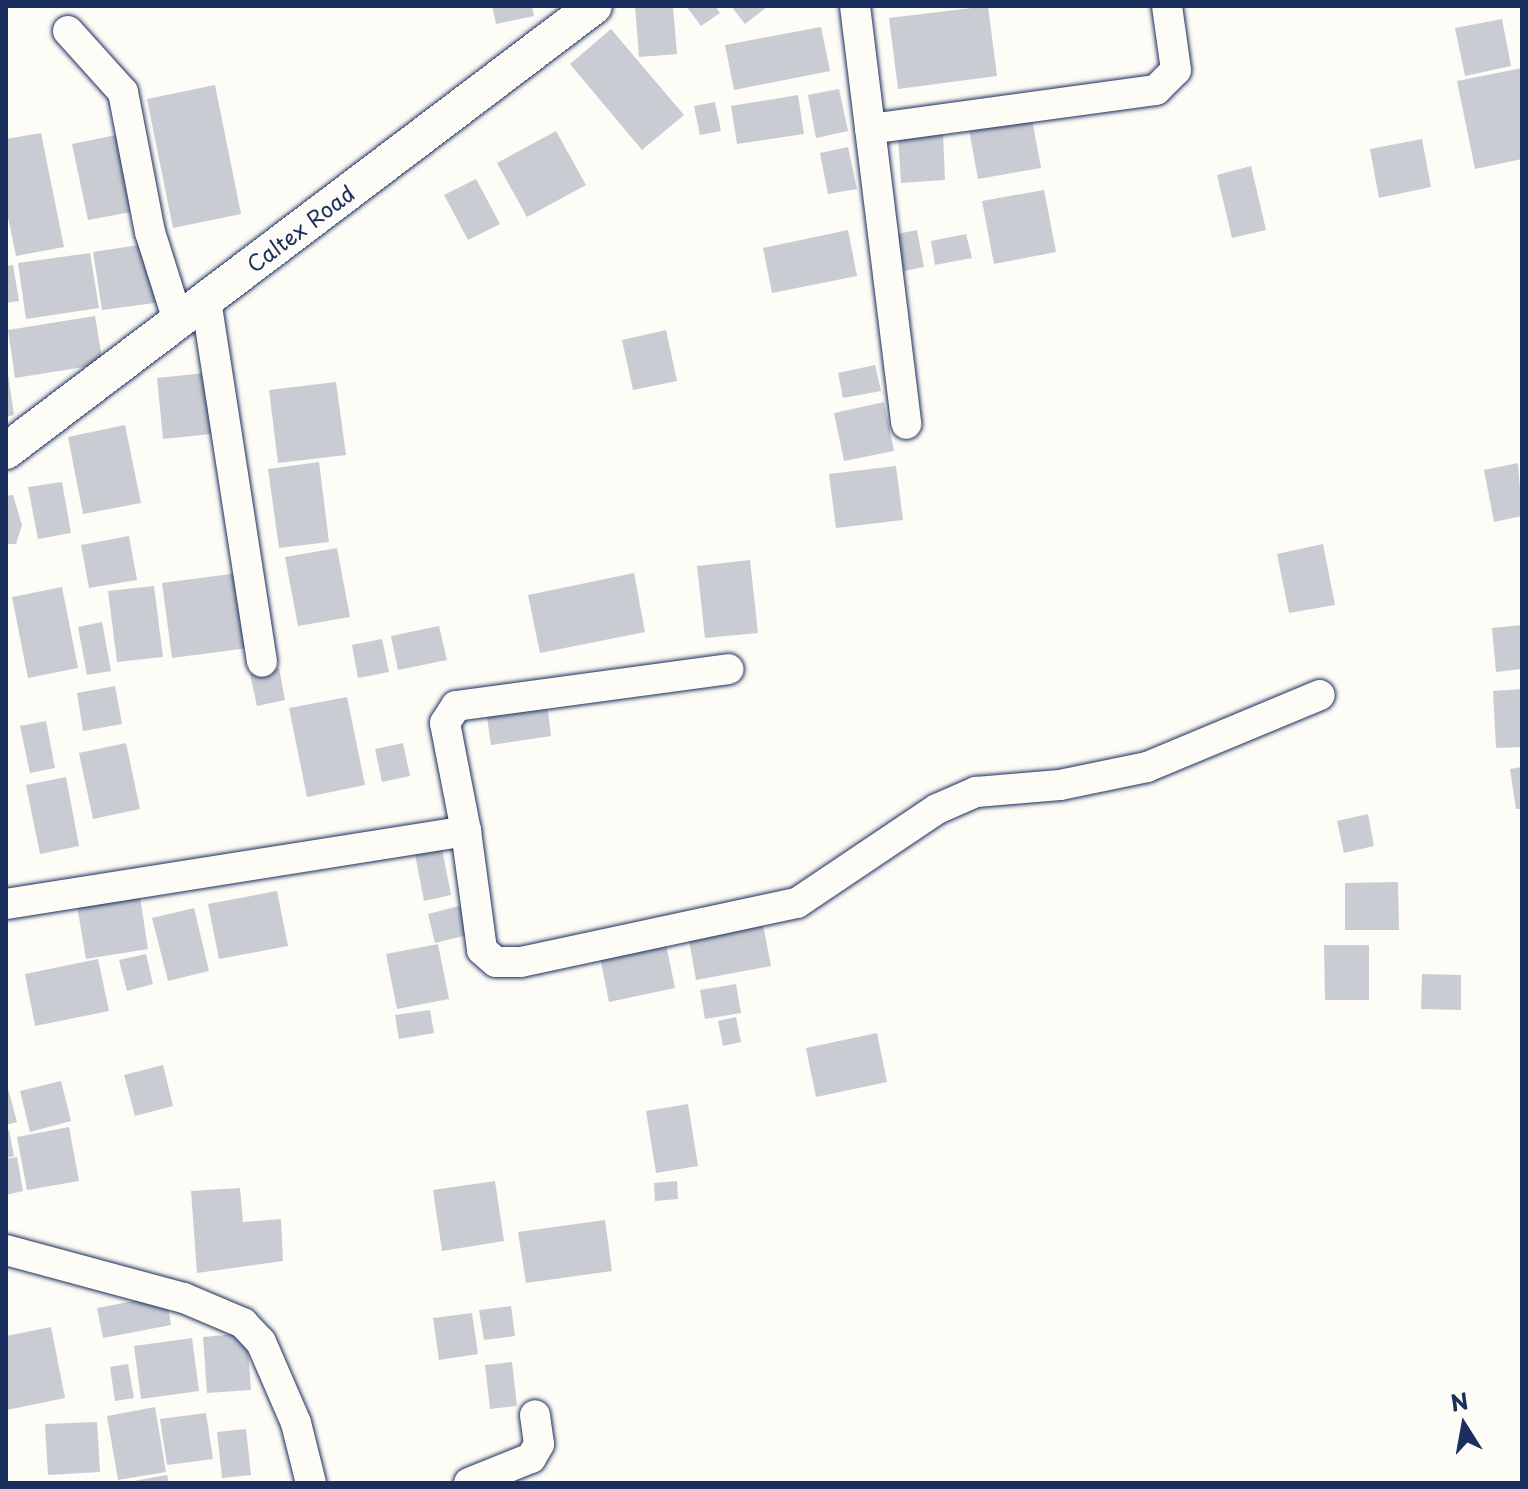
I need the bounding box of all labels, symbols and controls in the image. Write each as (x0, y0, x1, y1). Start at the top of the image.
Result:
street label: Caltex Road (241, 179, 359, 277)
text: N (1448, 1383, 1471, 1419)
north arrow (1424, 1385, 1504, 1465)

